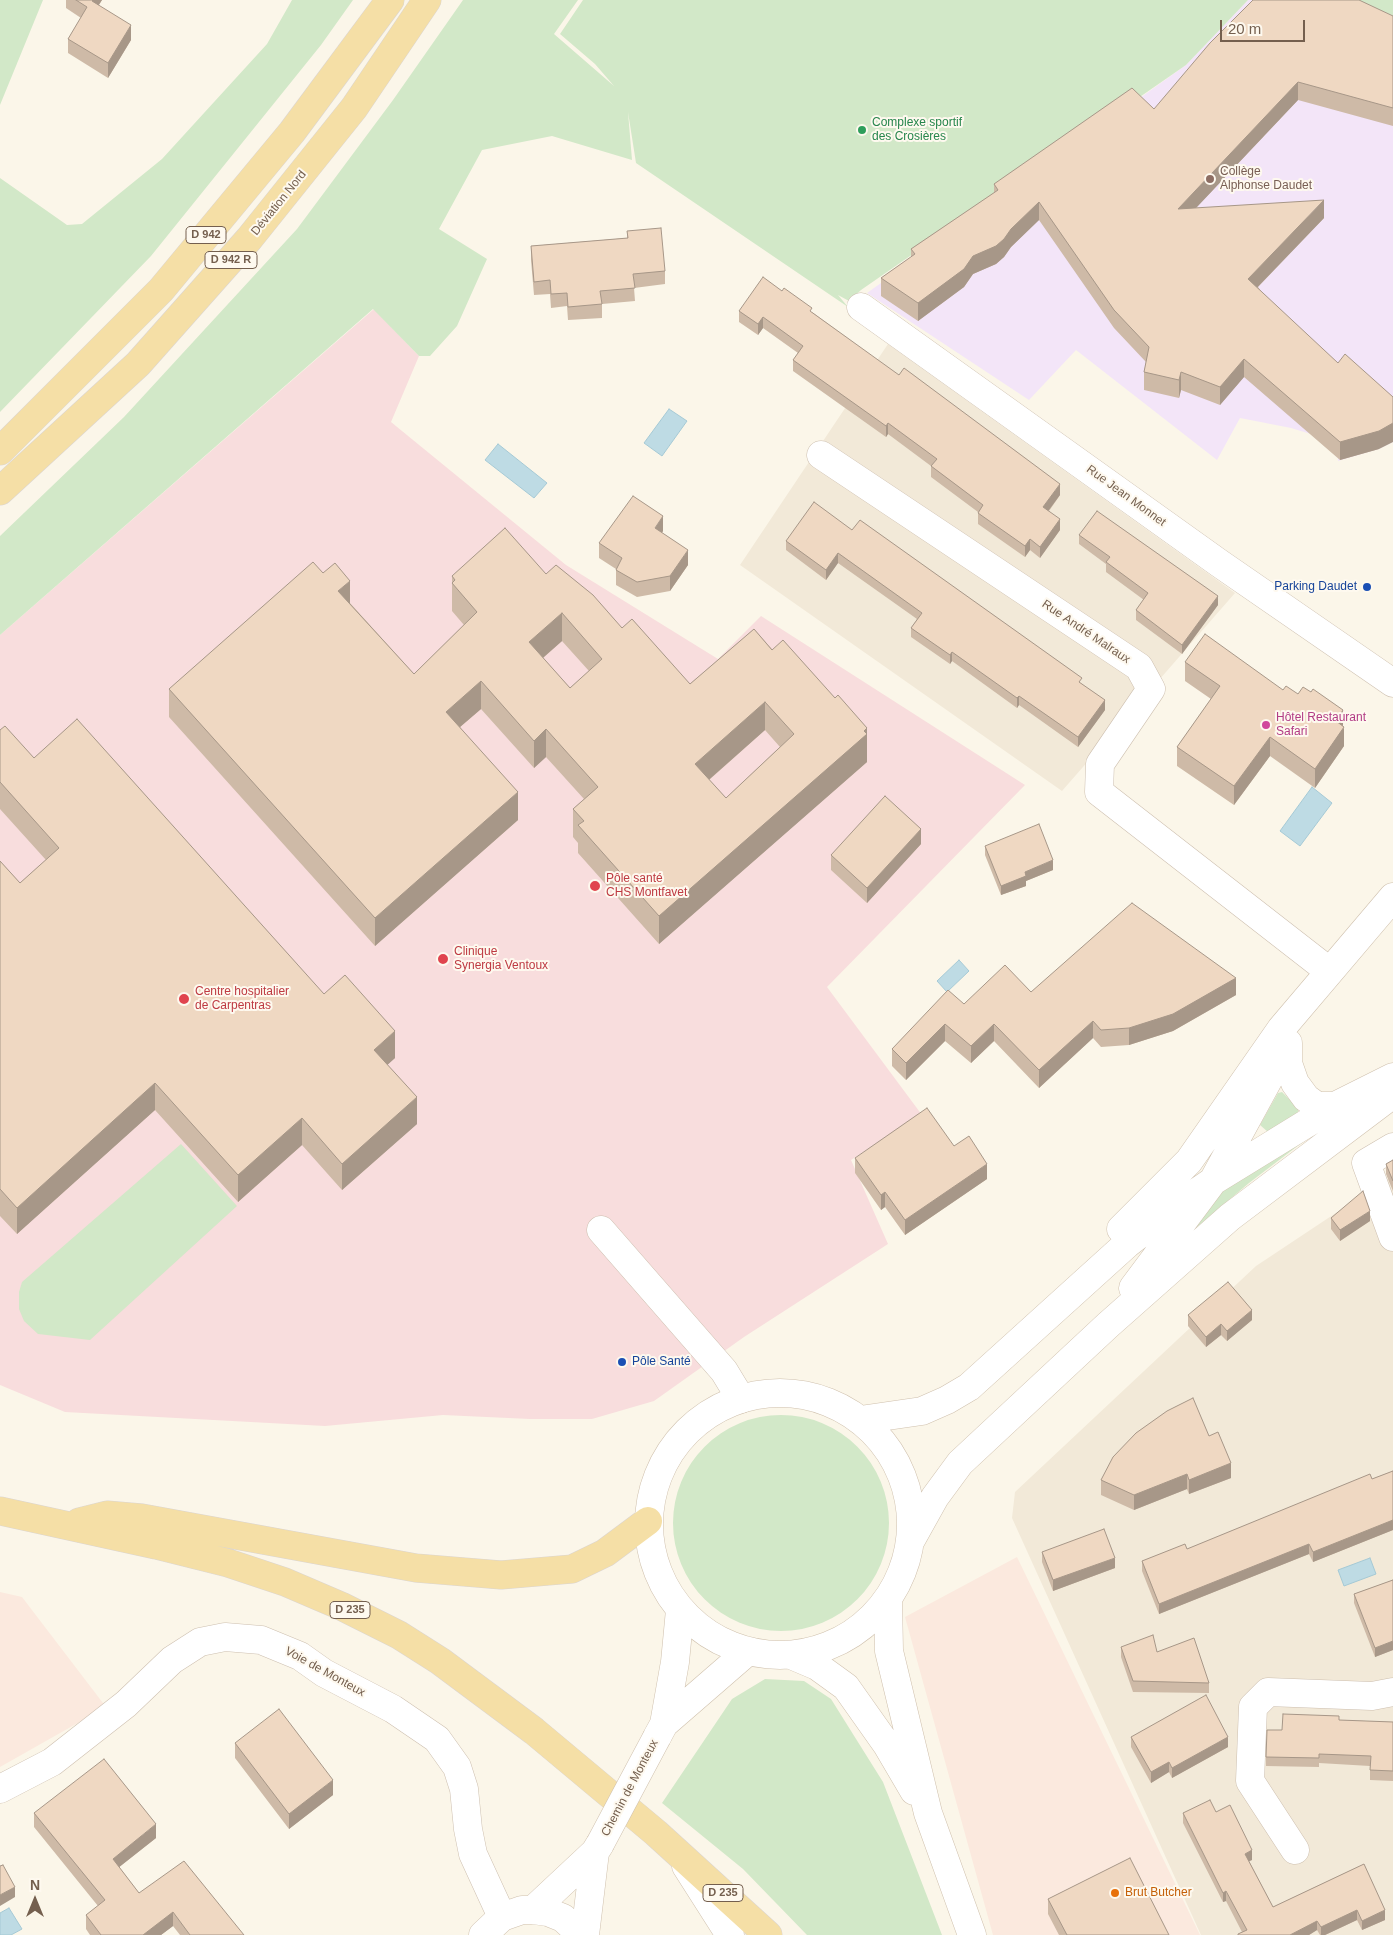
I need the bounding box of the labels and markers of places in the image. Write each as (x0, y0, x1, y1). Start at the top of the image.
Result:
place label: Complexe sportif des Crosières (872, 116, 962, 144)
marker: Complexe sportif des Crosières (856, 124, 868, 136)
place label: Collège Alphonse Daudet (1220, 165, 1312, 193)
marker: Collège Alphonse Daudet (1204, 173, 1216, 185)
place label: Parking Daudet (1274, 580, 1357, 594)
marker: Parking Daudet (1361, 581, 1373, 593)
place label: Hôtel Restaurant Safari (1276, 711, 1366, 739)
marker: Hôtel Restaurant Safari (1260, 719, 1272, 731)
place label: Pôle santé CHS Montfavet (606, 872, 687, 900)
marker: Pôle santé CHS Montfavet (588, 879, 602, 893)
place label: Clinique Synergia Ventoux (454, 945, 548, 973)
marker: Clinique Synergia Ventoux (436, 952, 450, 966)
place label: Centre hospitalier de Carpentras (195, 985, 289, 1013)
marker: Centre hospitalier de Carpentras (177, 992, 191, 1006)
place label: Pôle Santé (632, 1355, 691, 1369)
marker: Pôle Santé (616, 1356, 628, 1368)
place label: Brut Butcher (1125, 1886, 1192, 1900)
marker: Brut Butcher (1109, 1887, 1121, 1899)

